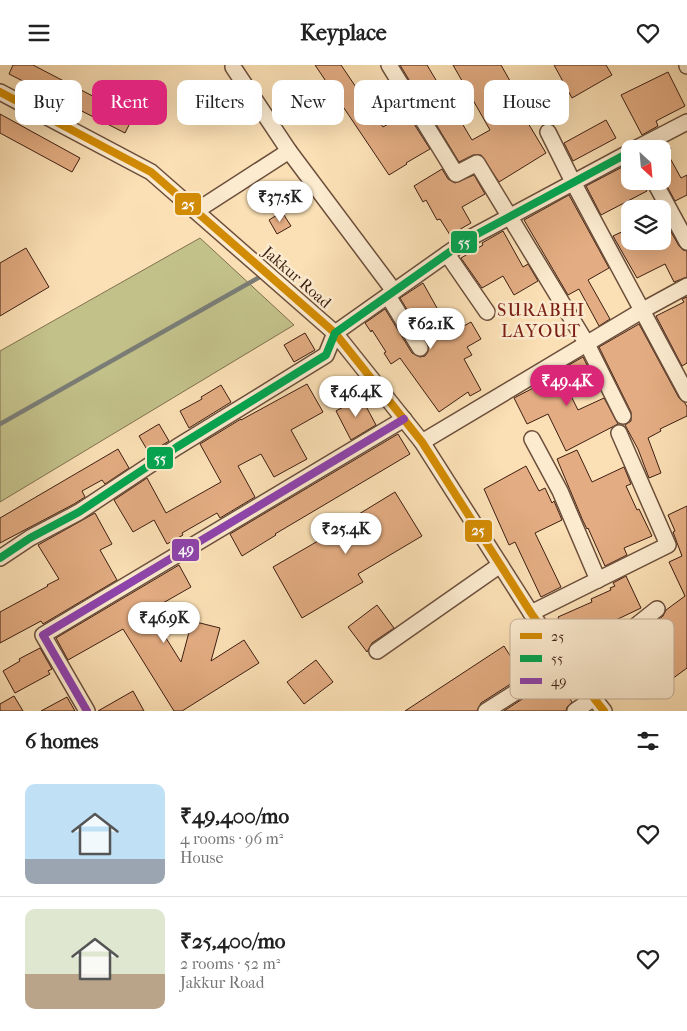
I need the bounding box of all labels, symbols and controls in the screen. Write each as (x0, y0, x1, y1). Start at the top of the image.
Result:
icon: menu (25, 19, 53, 47)
icon: heart (634, 19, 662, 47)
text: Keyplace (300, 20, 387, 46)
chip: Buy (15, 80, 82, 125)
chip: Rent (92, 80, 167, 125)
chip: Filters (177, 80, 262, 125)
chip: New (272, 80, 344, 125)
chip: Apartment (354, 80, 474, 125)
chip: House (484, 80, 569, 125)
north arrow (621, 140, 671, 190)
map controls (621, 140, 671, 250)
pin: ₹37.5K (239, 181, 321, 223)
text: ₹37.5K (258, 187, 302, 206)
line badge: 25 (174, 192, 202, 216)
text: 25 (181, 196, 195, 213)
button: layers (621, 200, 671, 250)
line badge: 55 (450, 230, 478, 254)
text: 55 (458, 234, 470, 251)
street label: Jakkur Road (257, 241, 335, 312)
district label: SURABHI LAYOUT (497, 300, 585, 342)
pin: ₹62.1K (390, 307, 472, 350)
text: ₹62.1K (408, 314, 454, 333)
pin: ₹49.4K (526, 365, 608, 407)
text: ₹49.4K (541, 371, 593, 390)
pin: ₹46.4K (315, 375, 397, 418)
text: ₹46.4K (330, 382, 382, 401)
line badge: 55 (146, 446, 174, 470)
text: 55 (154, 450, 166, 467)
pin: ₹25.4K (305, 513, 387, 555)
text: ₹25.4K (322, 519, 370, 538)
line badge: 25 (464, 519, 493, 543)
text: 25 (471, 522, 485, 539)
line badge: 49 (171, 538, 200, 562)
text: 49 (177, 541, 194, 558)
pin: ₹46.9K (123, 601, 205, 644)
text: ₹46.9K (139, 608, 189, 627)
legend (510, 619, 674, 699)
text: 25 (551, 628, 564, 645)
text: 55 (551, 650, 563, 667)
text: 49 (551, 673, 567, 690)
icon: filters (634, 727, 662, 755)
text: 6 homes (25, 729, 99, 753)
icon: home (65, 804, 125, 864)
text: ₹49,400/mo (180, 804, 289, 828)
icon: heart (634, 820, 662, 848)
text: 4 rooms · 96 m² (180, 829, 283, 848)
text: House (180, 848, 223, 867)
icon: home (65, 929, 125, 989)
text: ₹25,400/mo (180, 929, 286, 953)
icon: heart (634, 945, 662, 973)
text: 2 rooms · 52 m² (180, 954, 280, 973)
text: Jakkur Road (180, 973, 264, 992)

